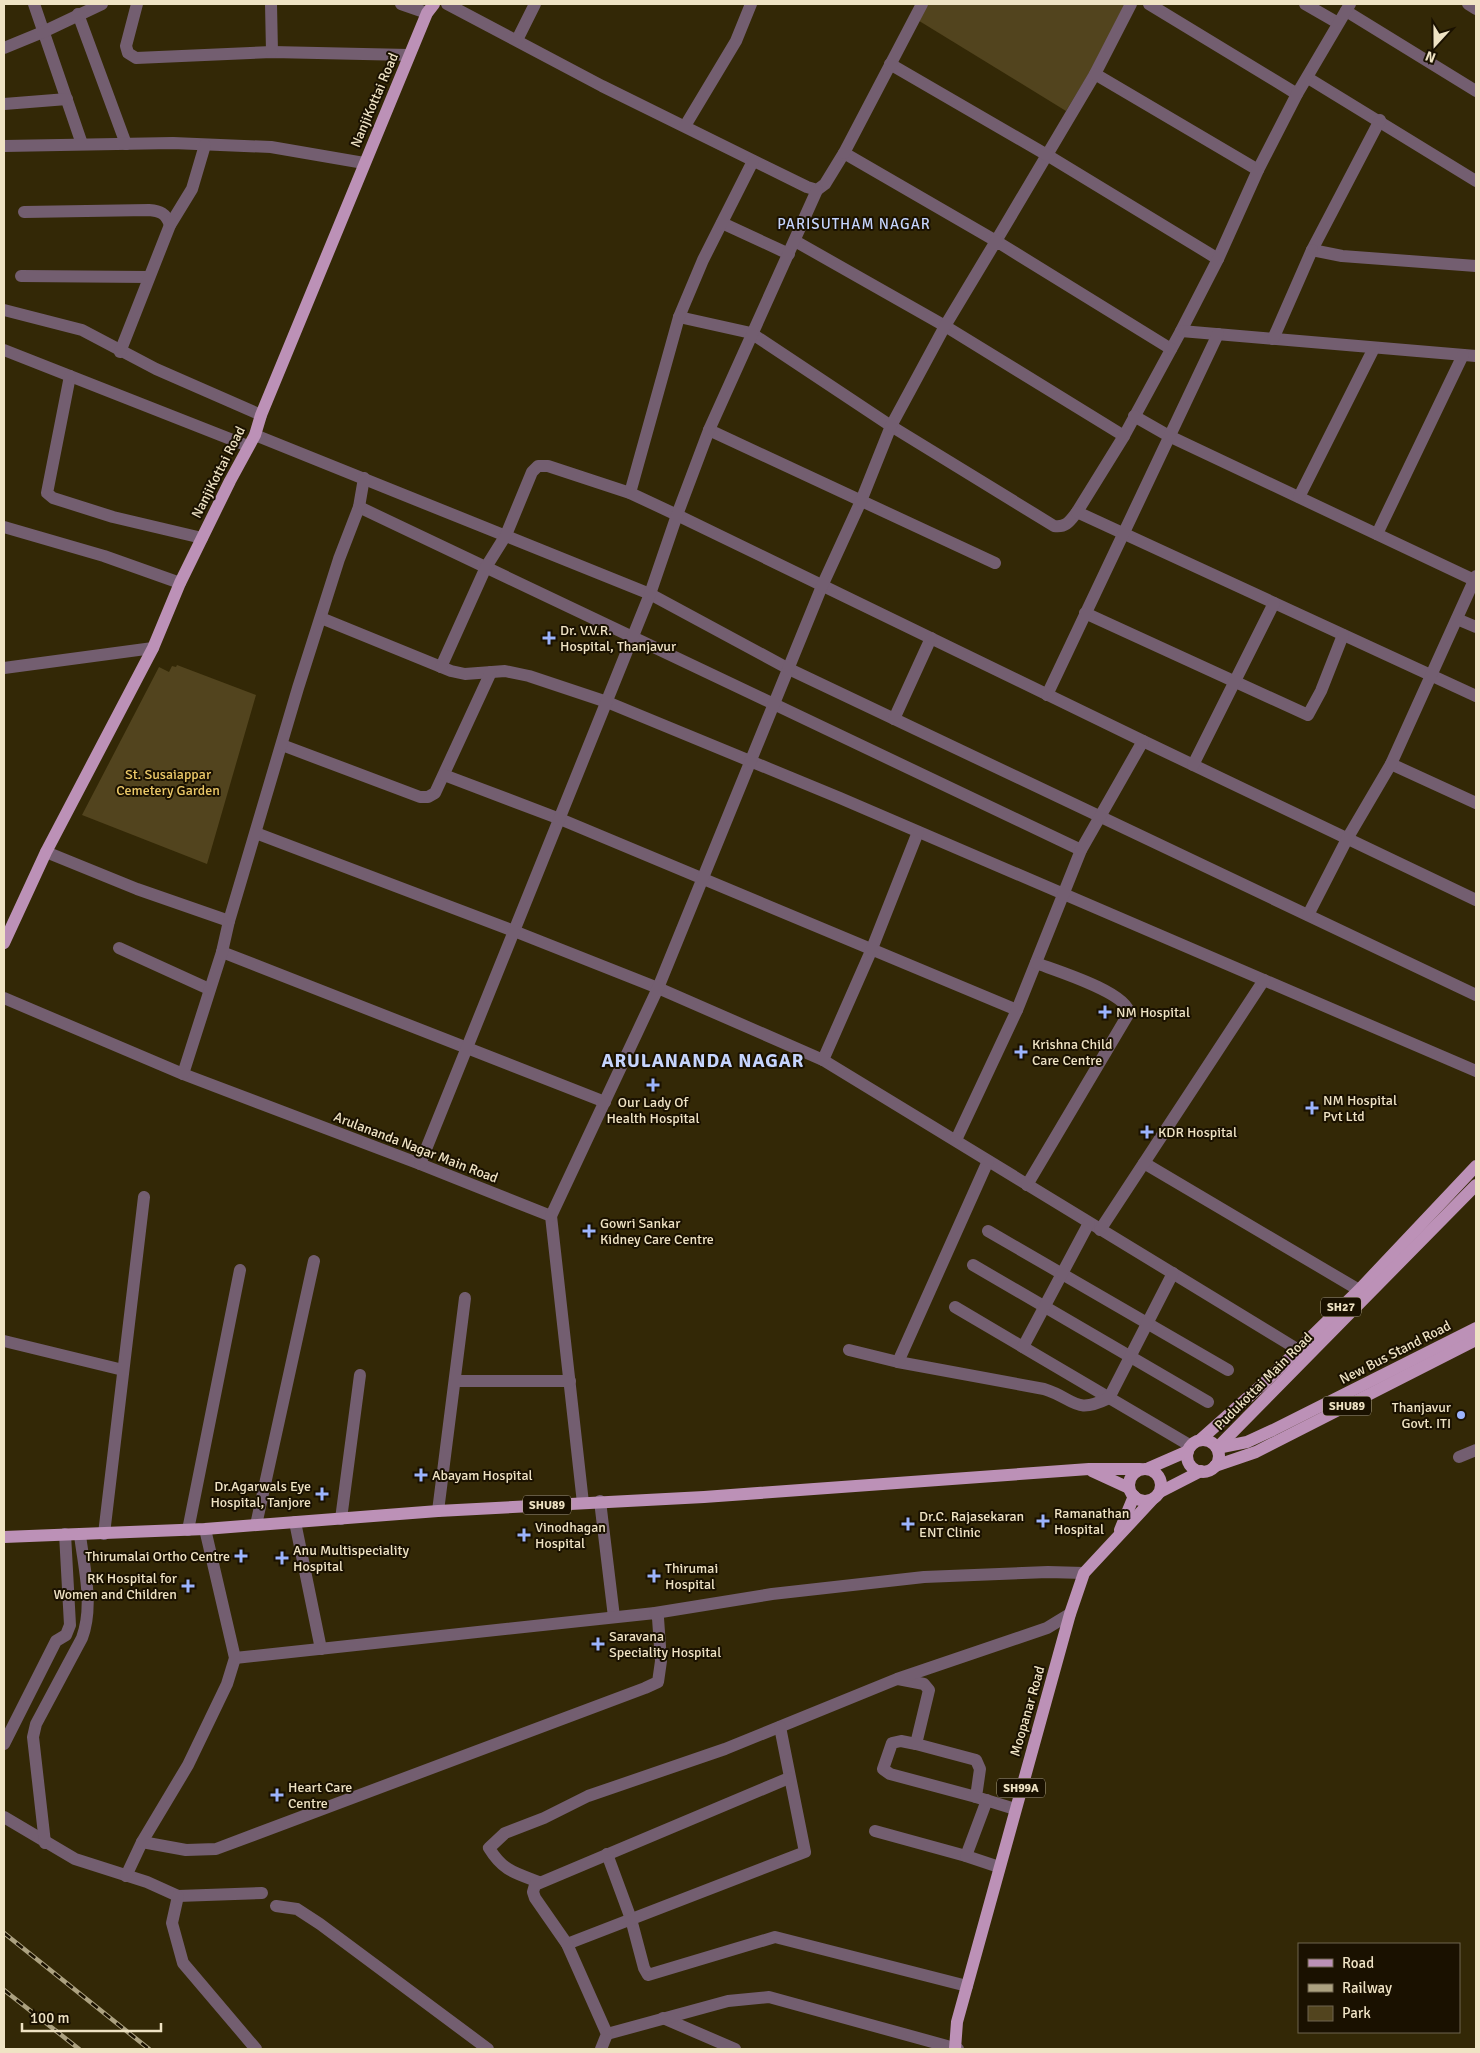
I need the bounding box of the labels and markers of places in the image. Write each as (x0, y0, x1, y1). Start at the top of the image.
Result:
place label: Dr. V.V.R. Hospital, Thanjavur (560, 622, 677, 655)
marker: Dr. V.V.R. Hospital, Thanjavur (542, 631, 556, 645)
place label: NM Hospital (1116, 1004, 1190, 1021)
marker: NM Hospital (1098, 1005, 1112, 1019)
place label: Krishna Child Care Centre (1032, 1036, 1112, 1069)
marker: Krishna Child Care Centre (1014, 1045, 1028, 1059)
marker: Our Lady Of Health Hospital (646, 1078, 660, 1092)
place label: NM Hospital Pvt Ltd (1323, 1092, 1397, 1125)
place label: Our Lady Of Health Hospital (606, 1094, 700, 1127)
marker: NM Hospital Pvt Ltd (1305, 1101, 1319, 1115)
place label: KDR Hospital (1158, 1124, 1237, 1141)
marker: KDR Hospital (1140, 1125, 1154, 1139)
place label: Gowri Sankar Kidney Care Centre (600, 1215, 714, 1248)
marker: Gowri Sankar Kidney Care Centre (582, 1224, 596, 1238)
place label: Thanjavur Govt. ITI (1392, 1399, 1452, 1432)
marker: Thanjavur Govt. ITI (1455, 1409, 1467, 1421)
place label: Abayam Hospital (432, 1467, 533, 1484)
marker: Abayam Hospital (414, 1468, 428, 1482)
place label: Dr.Agarwals Eye Hospital, Tanjore (210, 1478, 311, 1511)
marker: Dr.Agarwals Eye Hospital, Tanjore (315, 1487, 329, 1501)
place label: Ramanathan Hospital (1054, 1505, 1130, 1538)
place label: Dr.C. Rajasekaran ENT Clinic (919, 1508, 1024, 1541)
marker: Ramanathan Hospital (1036, 1514, 1050, 1528)
marker: Dr.C. Rajasekaran ENT Clinic (901, 1517, 915, 1531)
place label: Vinodhagan Hospital (535, 1519, 606, 1552)
marker: Vinodhagan Hospital (517, 1528, 531, 1542)
place label: Anu Multispeciality Hospital (293, 1542, 409, 1575)
place label: Thirumalai Ortho Centre (85, 1548, 230, 1565)
marker: Thirumalai Ortho Centre (234, 1549, 248, 1563)
marker: Anu Multispeciality Hospital (275, 1551, 289, 1565)
place label: Thirumai Hospital (665, 1560, 718, 1593)
marker: Thirumai Hospital (647, 1569, 661, 1583)
place label: RK Hospital for Women and Children (53, 1570, 178, 1603)
marker: RK Hospital for Women and Children (181, 1579, 195, 1593)
place label: Saravana Speciality Hospital (609, 1628, 721, 1661)
marker: Saravana Speciality Hospital (591, 1637, 605, 1651)
place label: Heart Care Centre (288, 1779, 352, 1812)
marker: Heart Care Centre (270, 1788, 284, 1802)

